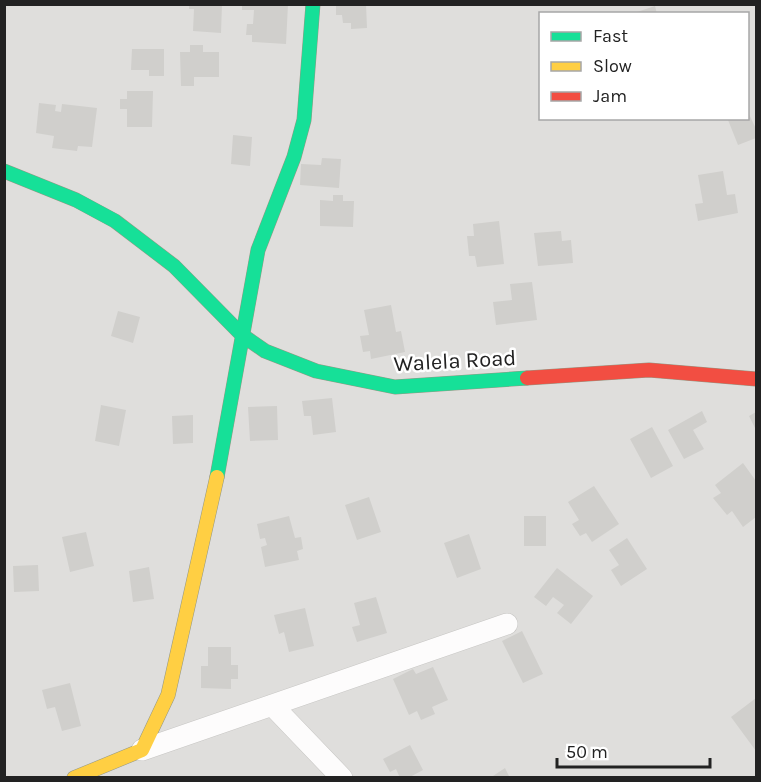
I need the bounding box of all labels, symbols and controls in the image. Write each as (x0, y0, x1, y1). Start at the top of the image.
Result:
legend (539, 12, 749, 120)
text: Fast (593, 25, 628, 47)
text: Slow (593, 55, 632, 77)
text: Jam (593, 85, 627, 107)
street label: Walela Road (393, 345, 517, 377)
scale bar (557, 731, 710, 769)
text: 50 m (566, 741, 608, 763)

